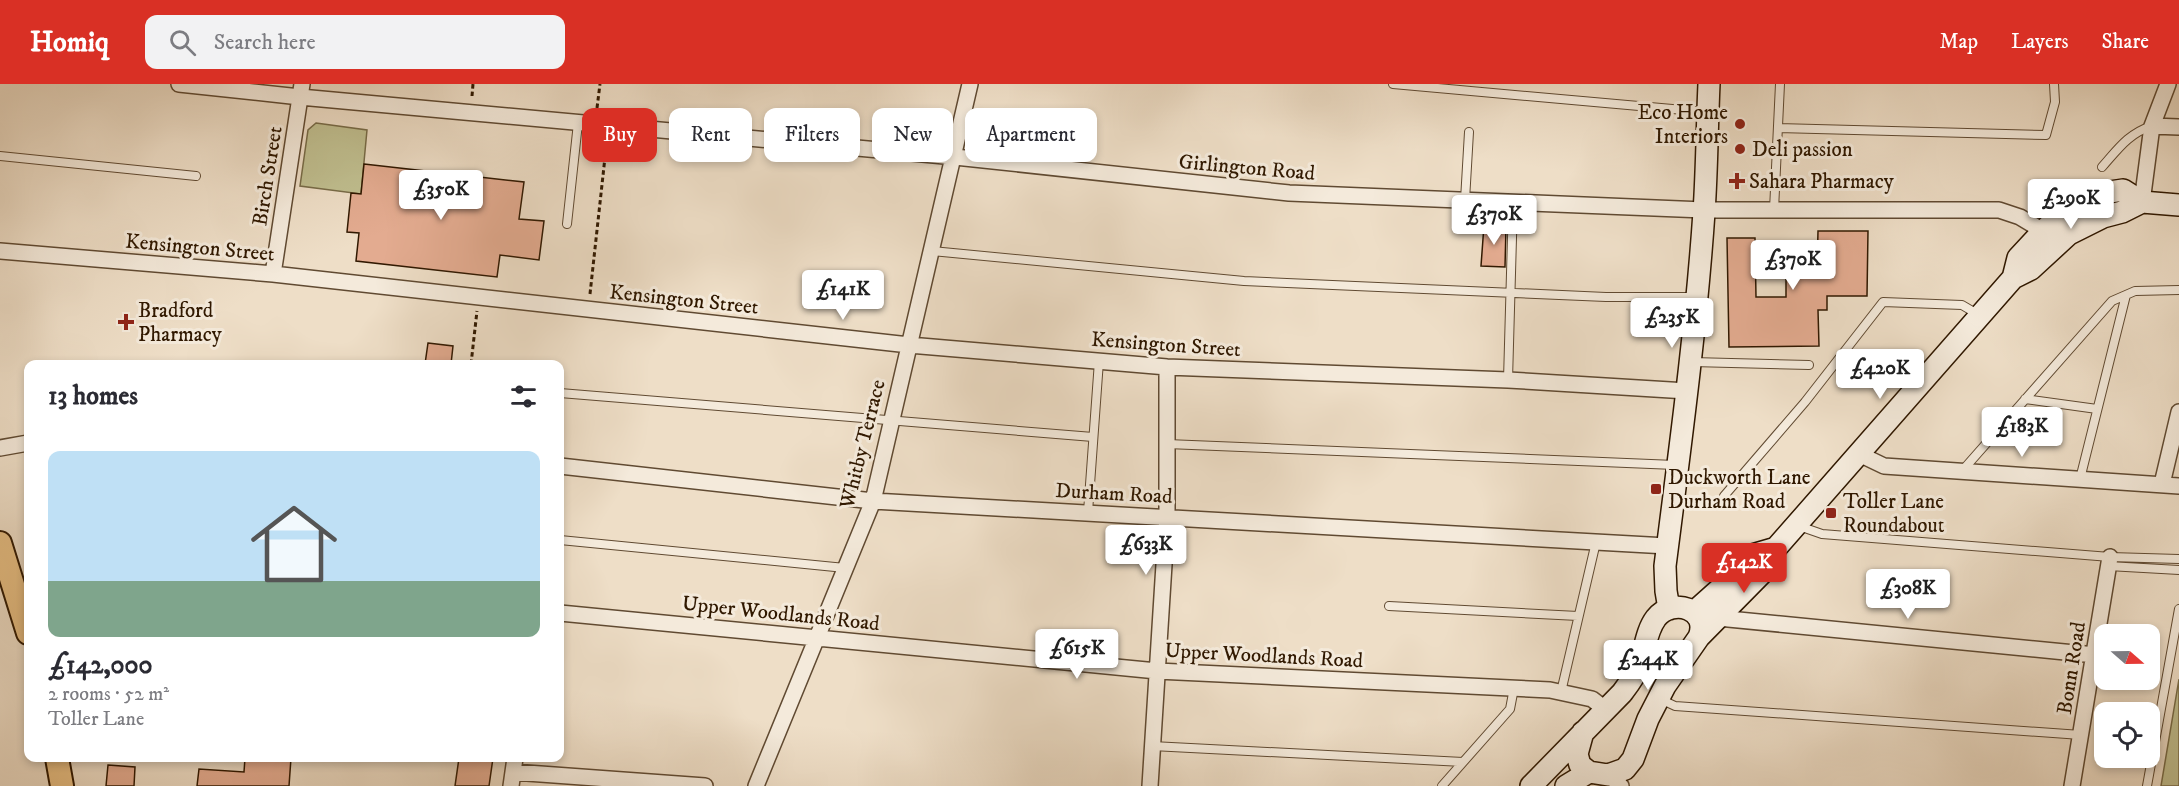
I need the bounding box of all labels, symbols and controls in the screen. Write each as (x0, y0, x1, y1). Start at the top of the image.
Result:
search box (145, 15, 565, 69)
text: Homiq (30, 25, 109, 60)
icon: search (166, 26, 199, 59)
text: Search here (214, 29, 316, 56)
text: Map (1939, 29, 1978, 55)
text: Layers (2011, 29, 2069, 55)
text: Share (2102, 29, 2149, 55)
place label: Eco Home Interiors (1637, 100, 1728, 150)
chip: Buy (582, 108, 657, 162)
chip: Rent (669, 108, 752, 162)
chip: Filters (764, 108, 860, 162)
chip: New (872, 108, 953, 162)
chip: Apartment (965, 108, 1097, 162)
marker: Eco Home Interiors (1733, 117, 1747, 131)
street label: Birch Street (247, 124, 289, 228)
place label: Deli passion (1752, 137, 1853, 163)
marker: Deli passion (1733, 142, 1747, 156)
street label: Girlington Road (1178, 149, 1317, 187)
place label: Sahara Pharmacy (1749, 169, 1895, 195)
pin: £350K (399, 170, 483, 221)
marker: Sahara Pharmacy (1730, 174, 1744, 188)
text: £350K (413, 177, 469, 202)
pin: £290K (2029, 179, 2113, 230)
text: £290K (2042, 186, 2100, 211)
pin: £370K (1452, 195, 1536, 246)
text: £370K (1466, 202, 1522, 227)
street label: Kensington Street (124, 229, 276, 268)
pin: £370K (1751, 240, 1835, 291)
text: £370K (1765, 247, 1821, 272)
pin: £141K (801, 270, 885, 321)
text: £141K (816, 277, 870, 302)
street label: Kensington Street (608, 279, 760, 321)
place label: Bradford Pharmacy (138, 298, 223, 348)
pin: £235K (1630, 298, 1714, 349)
text: £235K (1644, 305, 1700, 330)
marker: Bradford Pharmacy (119, 315, 133, 329)
street label: Kensington Street (1090, 327, 1242, 363)
pin: £420K (1838, 349, 1922, 400)
text: £420K (1850, 356, 1910, 381)
street label: Whitby Terrace (834, 377, 892, 512)
text: 13 homes (48, 380, 138, 413)
icon: filters (507, 380, 540, 413)
pin: £183K (1980, 407, 2064, 458)
text: £183K (1996, 414, 2048, 439)
place label: Duckworth Lane Durham Road (1668, 465, 1811, 515)
street label: Durham Road (1055, 478, 1174, 510)
marker: Duckworth Lane Durham Road (1649, 482, 1663, 496)
place label: Toller Lane Roundabout (1843, 489, 1945, 539)
icon: home (240, 490, 348, 598)
marker: Toller Lane Roundabout (1824, 506, 1838, 520)
pin: £633K (1104, 525, 1188, 576)
text: £633K (1119, 532, 1173, 557)
pin: £142K (1702, 543, 1786, 594)
text: £142K (1716, 550, 1772, 575)
pin: £308K (1866, 569, 1950, 620)
text: £308K (1880, 576, 1936, 601)
street label: Upper Woodlands Road (681, 591, 882, 637)
street label: Bonn Road (2052, 619, 2092, 716)
north arrow (2094, 624, 2160, 690)
map controls (2094, 624, 2160, 768)
pin: £615K (1035, 629, 1119, 680)
text: £615K (1049, 636, 1105, 661)
street label: Upper Woodlands Road (1164, 638, 1364, 674)
pin: £244K (1606, 640, 1690, 691)
text: £244K (1618, 647, 1678, 672)
text: £142,000 (48, 649, 153, 682)
text: 2 rooms · 52 m² (48, 682, 169, 707)
button: locate (2094, 702, 2160, 768)
text: Toller Lane (48, 707, 144, 732)

